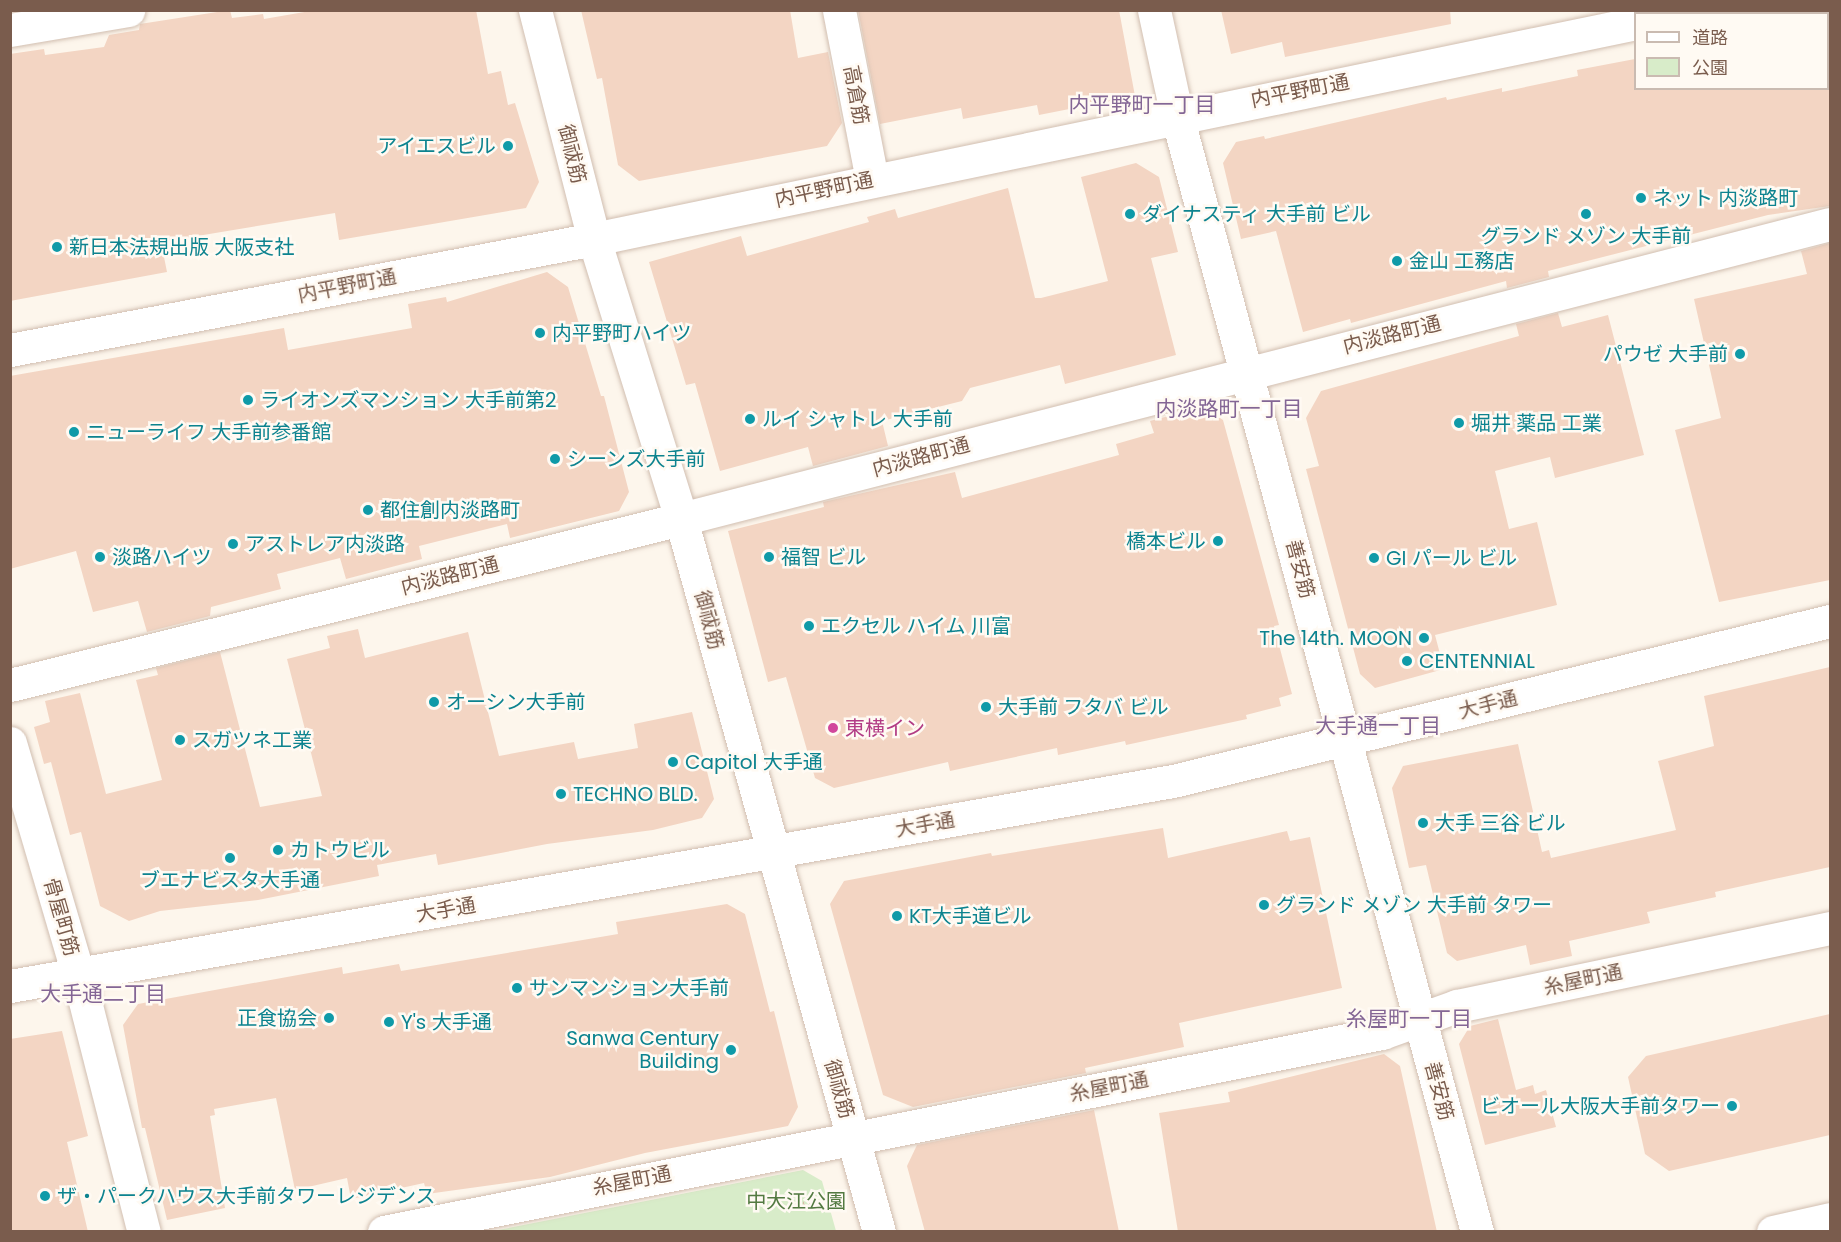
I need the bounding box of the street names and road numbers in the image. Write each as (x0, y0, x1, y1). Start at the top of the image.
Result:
street label: 高倉筋 (838, 63, 874, 127)
street label: 内平野町通 (1249, 70, 1351, 112)
street label: 御祓筋 (553, 122, 591, 186)
street label: 内平野町通 (773, 168, 875, 212)
street label: 内平野町通 (296, 265, 398, 307)
street label: 内淡路町通 (1341, 311, 1443, 359)
street label: 内淡路町通 (870, 432, 972, 482)
street label: 善安筋 (1281, 537, 1319, 601)
street label: 内淡路町通 (399, 552, 501, 600)
street label: 御祓筋 (690, 588, 728, 652)
street label: 大手通 (1456, 686, 1520, 724)
street label: 大手通 (893, 808, 957, 842)
street label: 骨屋町筋 (38, 875, 84, 959)
street label: 大手通 (414, 893, 478, 927)
street label: 糸屋町通 (1541, 960, 1625, 1000)
street label: 御祓筋 (819, 1057, 859, 1121)
street label: 善安筋 (1420, 1059, 1458, 1123)
street label: 糸屋町通 (1067, 1068, 1151, 1106)
street label: 糸屋町通 (590, 1162, 674, 1200)

